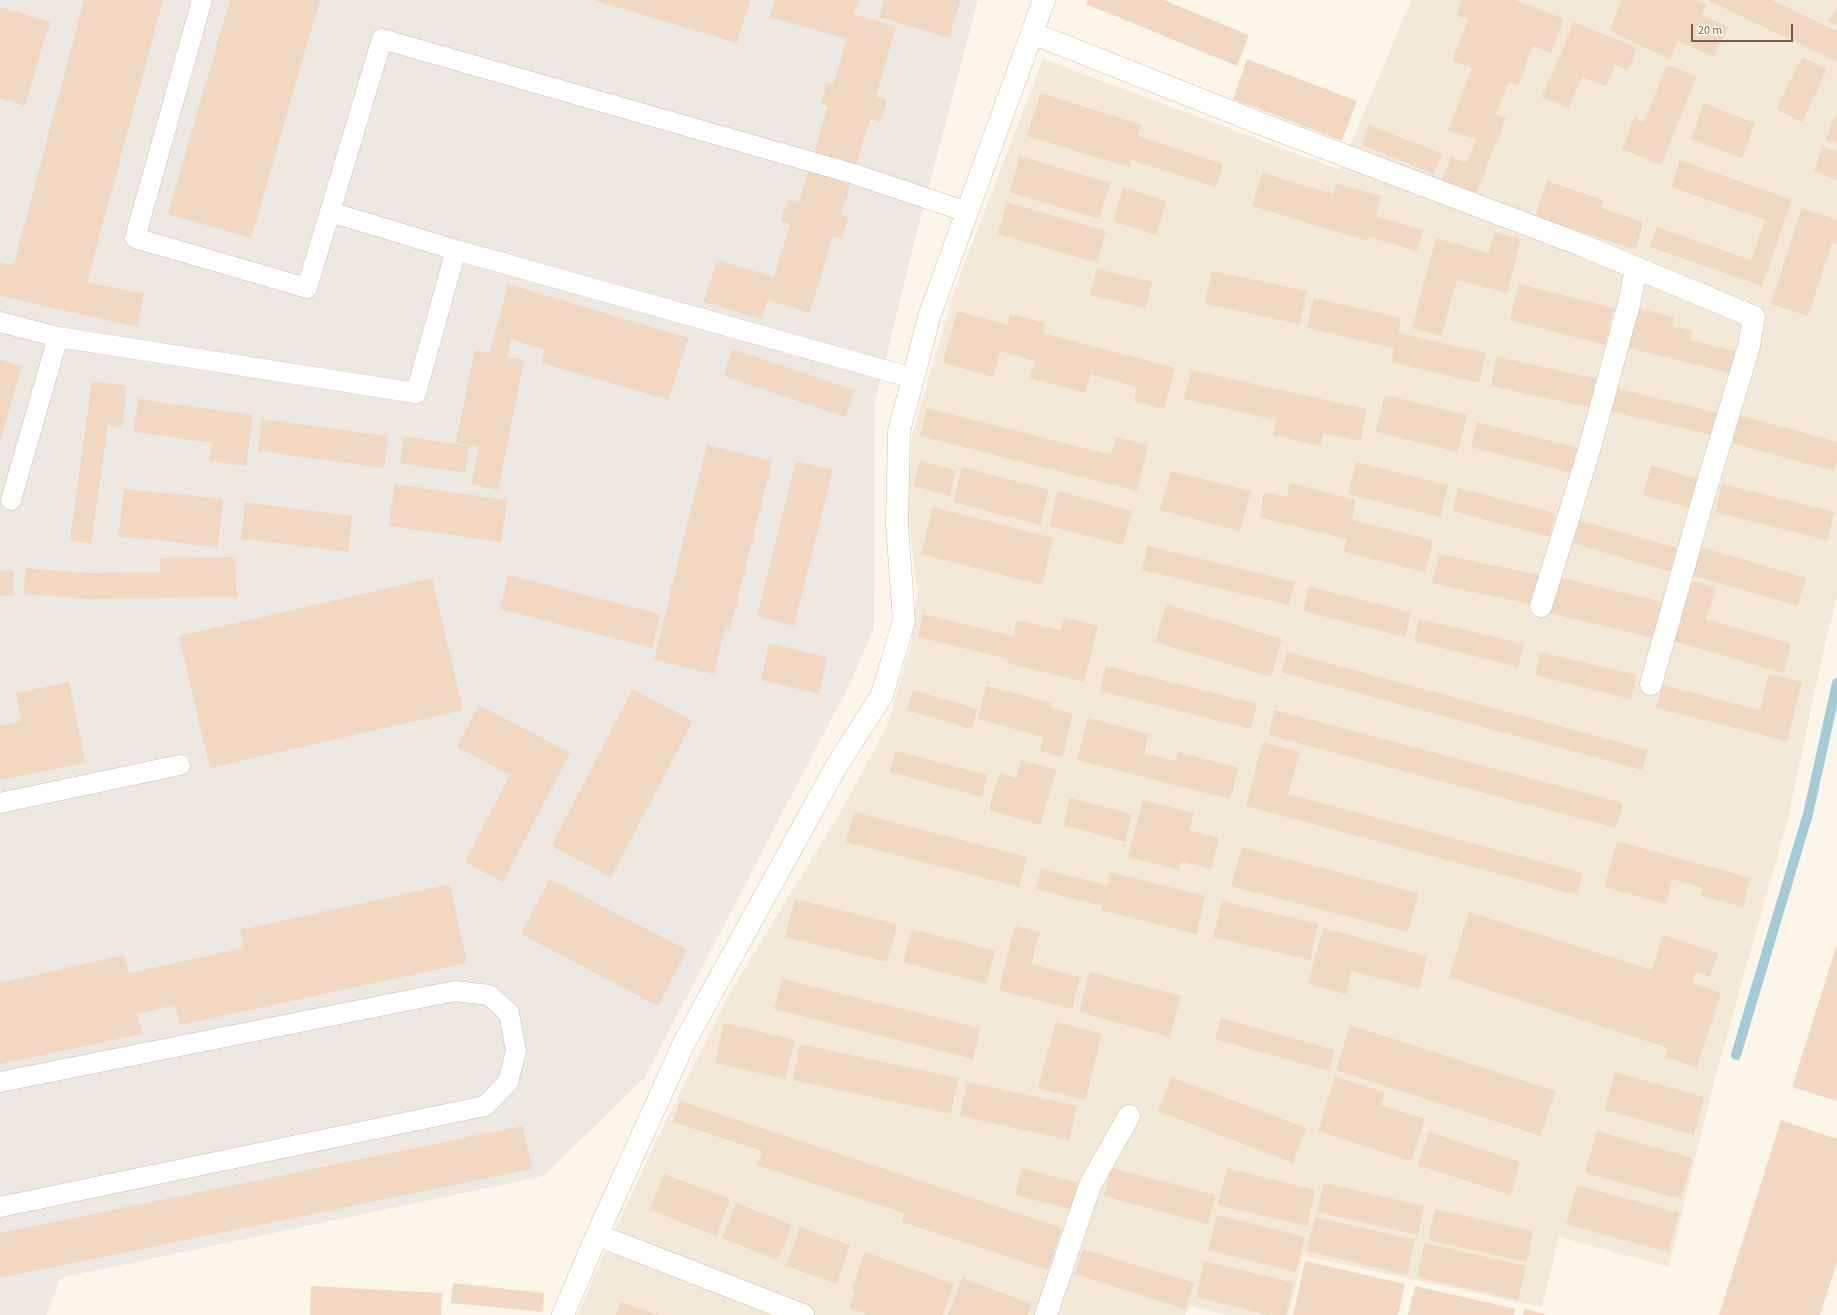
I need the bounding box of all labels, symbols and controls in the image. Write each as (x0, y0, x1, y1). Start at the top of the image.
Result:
scale bar (1693, 16, 1795, 42)
text: 20 m (1698, 22, 1722, 39)

